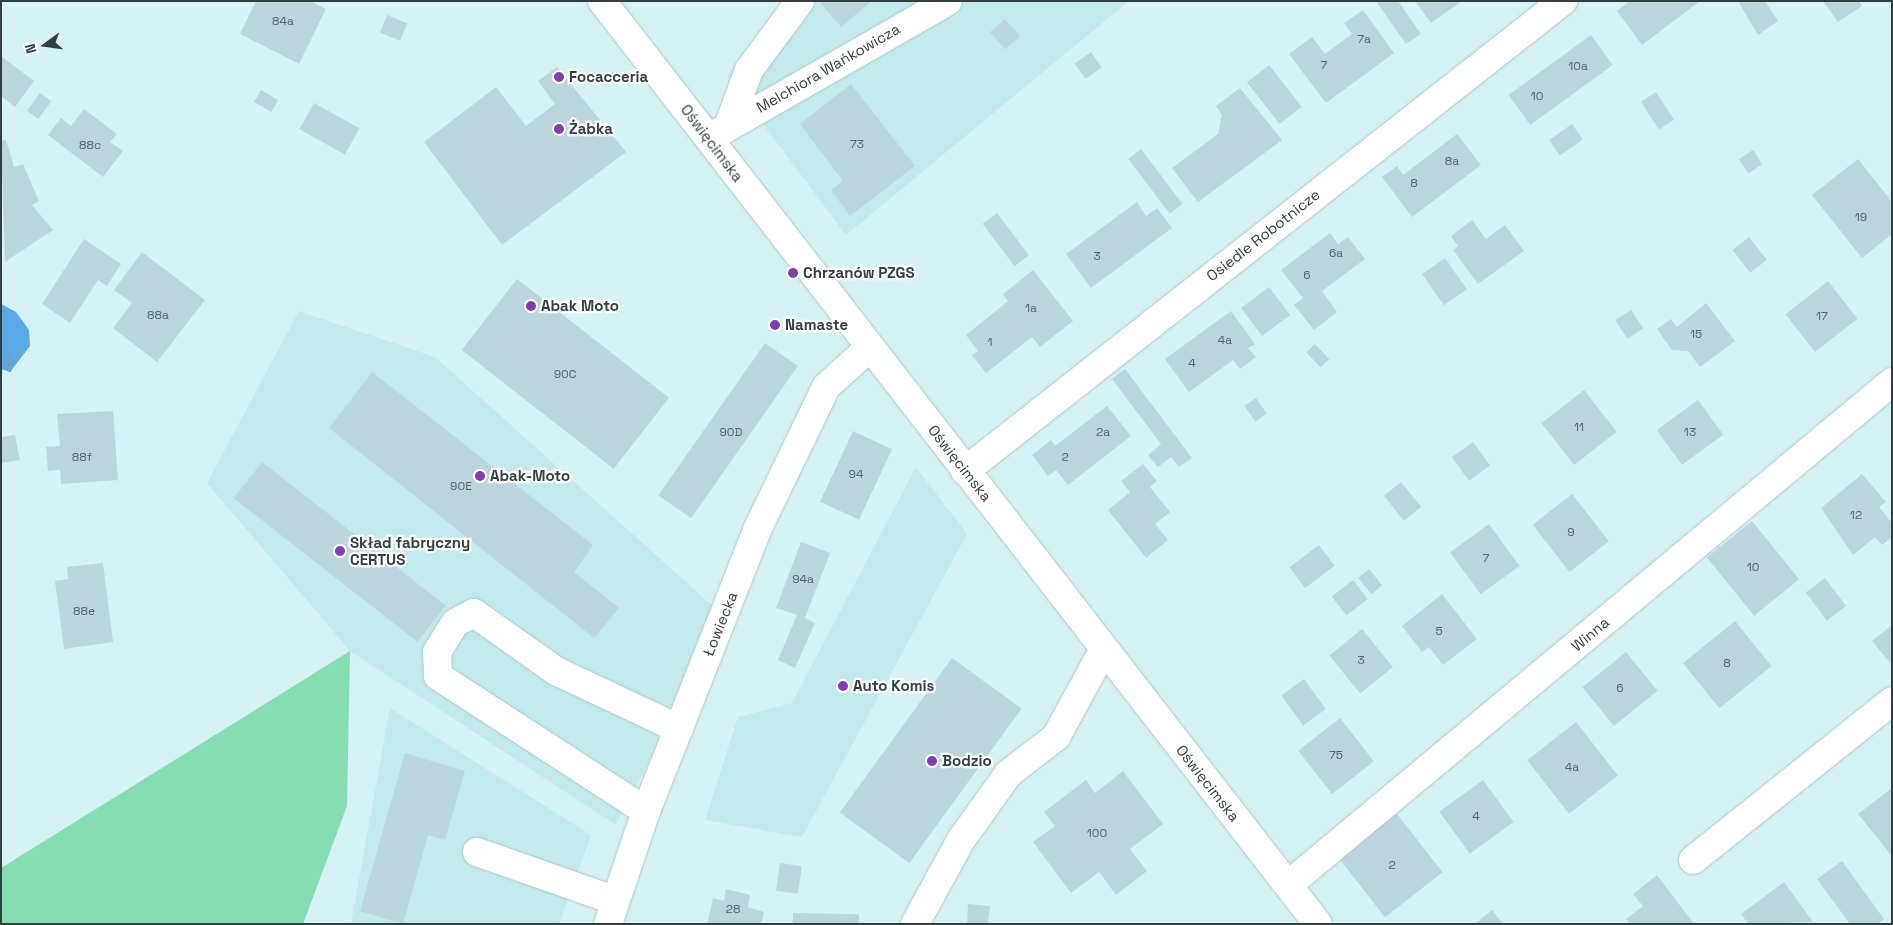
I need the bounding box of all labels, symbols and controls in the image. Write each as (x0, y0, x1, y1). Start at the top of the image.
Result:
house number: 84a (272, 15, 294, 29)
street label: Melchiora Wańkowicza (753, 19, 903, 117)
north arrow (20, 20, 70, 70)
house number: 7a (1357, 33, 1371, 47)
text: N (21, 42, 40, 55)
house number: 7 (1321, 59, 1327, 73)
house number: 10a (1568, 60, 1588, 74)
place label: Focacceria (569, 68, 648, 86)
marker: Focacceria (553, 71, 565, 83)
house number: 10 (1531, 90, 1543, 104)
street label: Oświęcimska (677, 101, 747, 185)
place label: Żabka (569, 120, 613, 138)
marker: Żabka (553, 123, 565, 135)
house number: 73 (850, 138, 864, 152)
house number: 88c (79, 139, 101, 153)
house number: 8a (1445, 155, 1459, 169)
house number: 8 (1410, 177, 1418, 191)
street label: Osiedle Robotnicze (1203, 185, 1323, 285)
house number: 19 (1855, 211, 1867, 225)
house number: 6a (1329, 247, 1343, 261)
house number: 3 (1093, 250, 1101, 264)
place label: Chrzanów PZGS (803, 264, 915, 282)
marker: Chrzanów PZGS (787, 267, 799, 279)
house number: 6 (1303, 269, 1311, 283)
place label: Abak Moto (541, 297, 619, 315)
marker: Abak Moto (525, 300, 537, 312)
house number: 1a (1025, 302, 1037, 316)
house number: 88a (147, 309, 169, 323)
house number: 17 (1816, 310, 1828, 324)
place label: Namaste (785, 316, 848, 334)
marker: Namaste (769, 319, 781, 331)
house number: 15 (1690, 328, 1702, 342)
house number: 4a (1218, 334, 1232, 348)
house number: 1 (987, 336, 993, 350)
house number: 4 (1188, 357, 1196, 371)
house number: 90C (554, 368, 576, 382)
street label: Oświęcimska (924, 421, 996, 505)
house number: 11 (1574, 421, 1584, 435)
house number: 90D (720, 426, 742, 440)
house number: 2a (1096, 426, 1110, 440)
house number: 13 (1684, 426, 1696, 440)
house number: 88f (72, 451, 92, 465)
house number: 2 (1061, 451, 1069, 465)
place label: Abak-Moto (490, 467, 570, 485)
house number: 94 (849, 468, 863, 482)
marker: Abak-Moto (474, 470, 486, 482)
house number: 90E (450, 480, 472, 494)
house number: 12 (1850, 509, 1862, 523)
house number: 9 (1567, 526, 1575, 540)
place label: Skład fabryczny CERTUS (350, 533, 470, 568)
marker: Skład fabryczny CERTUS (334, 545, 346, 557)
house number: 7 (1483, 552, 1489, 566)
house number: 10 (1747, 561, 1759, 575)
house number: 94a (792, 573, 814, 587)
street label: Łowiecka (699, 589, 741, 659)
house number: 88e (73, 605, 95, 619)
street label: Winna (1567, 613, 1613, 655)
house number: 5 (1435, 625, 1443, 639)
house number: 3 (1357, 654, 1365, 668)
house number: 8 (1723, 657, 1731, 671)
place label: Auto Komis (853, 677, 934, 695)
marker: Auto Komis (837, 680, 849, 692)
house number: 6 (1616, 682, 1624, 696)
street label: Oświęcimska (1172, 741, 1244, 825)
house number: 75 (1329, 749, 1343, 763)
place label: Bodzio (942, 752, 992, 770)
marker: Bodzio (926, 755, 938, 767)
house number: 4a (1565, 761, 1579, 775)
house number: 4 (1472, 810, 1480, 824)
house number: 100 (1087, 827, 1107, 841)
house number: 2 (1388, 859, 1396, 873)
house number: 28 (726, 903, 740, 917)

